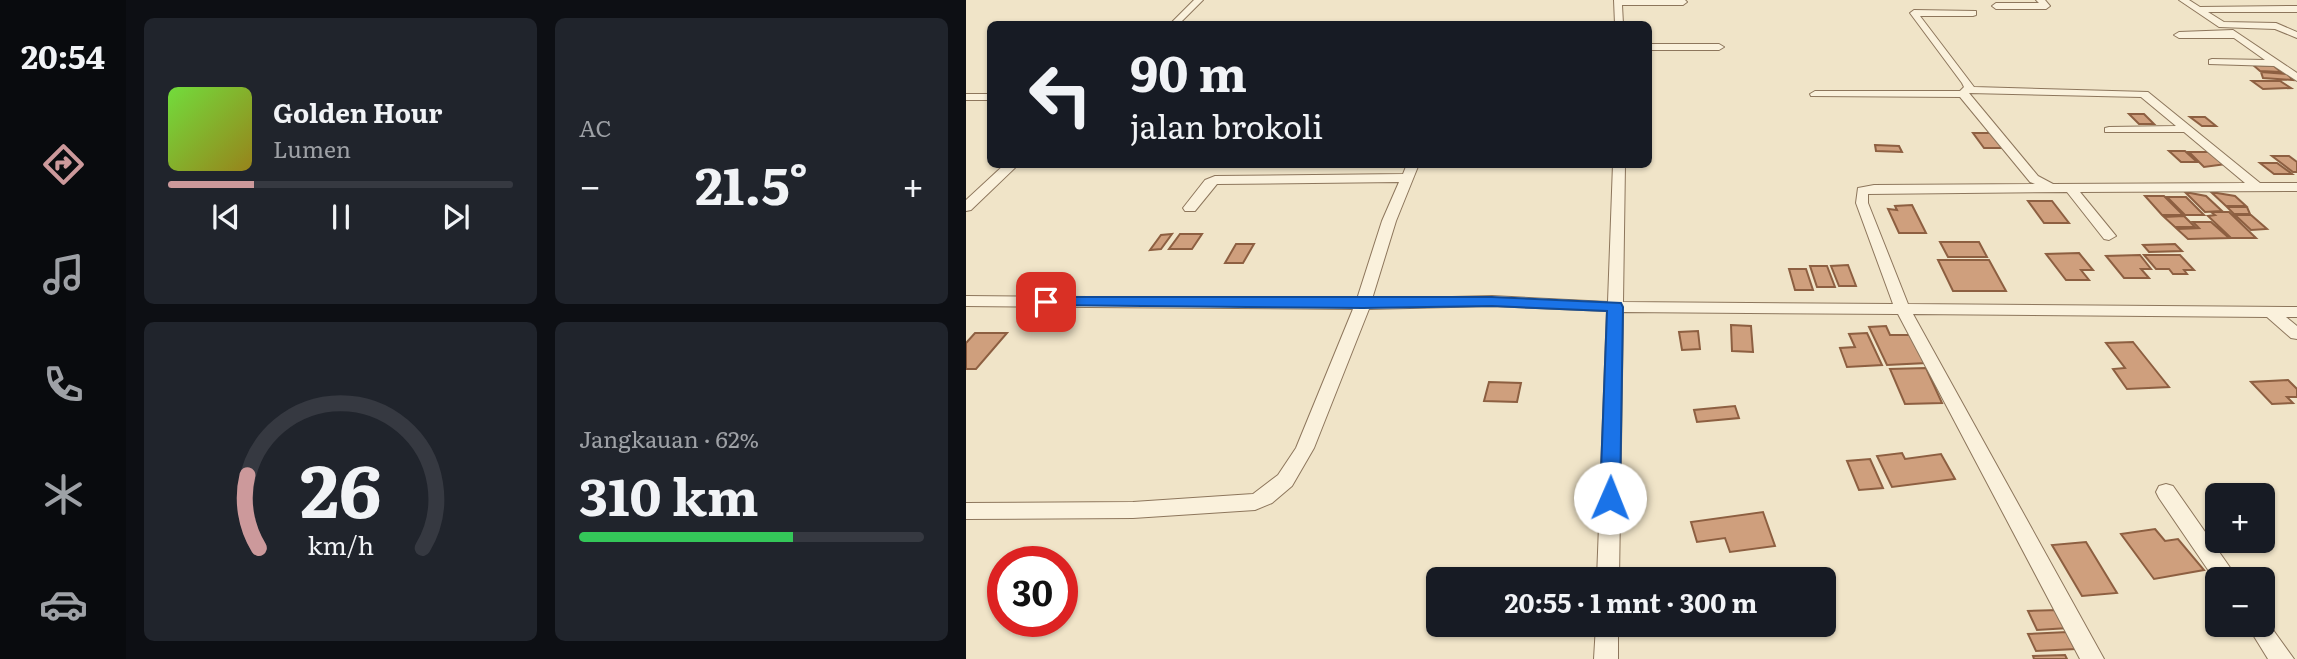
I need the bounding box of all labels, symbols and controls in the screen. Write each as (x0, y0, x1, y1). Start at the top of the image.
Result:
text: 20:54 (21, 31, 105, 79)
text: 90 m (1130, 34, 1247, 107)
icon: left (1015, 49, 1106, 140)
text: Golden Hour (273, 92, 442, 131)
text: jalan brokoli (1130, 101, 1323, 149)
text: AC (579, 110, 612, 144)
text: Lumen (273, 131, 351, 165)
icon: directions (39, 140, 88, 189)
text: 21.5° (695, 144, 808, 221)
text: − (579, 155, 601, 212)
text: + (902, 155, 924, 212)
icon: previous (207, 198, 245, 236)
icon: pause (322, 198, 360, 236)
icon: next (437, 198, 475, 236)
icon: music (39, 250, 88, 299)
pin (1016, 272, 1076, 332)
icon: arrive (1027, 283, 1065, 321)
icon: phone (39, 360, 88, 409)
text: Jangkauan · 62% (579, 421, 759, 455)
text: 26 (300, 432, 381, 540)
text: 310 km (579, 455, 759, 532)
position arrow (1573, 461, 1647, 535)
icon: climate (39, 470, 88, 519)
map controls (2205, 483, 2275, 637)
button: + (2205, 483, 2275, 553)
text: km/h (307, 525, 374, 562)
speed limit sign: 30 (987, 546, 1078, 637)
button: − (2205, 567, 2275, 637)
icon: car (39, 580, 88, 629)
text: 20:55 · 1 mnt · 300 m (1505, 582, 1757, 621)

